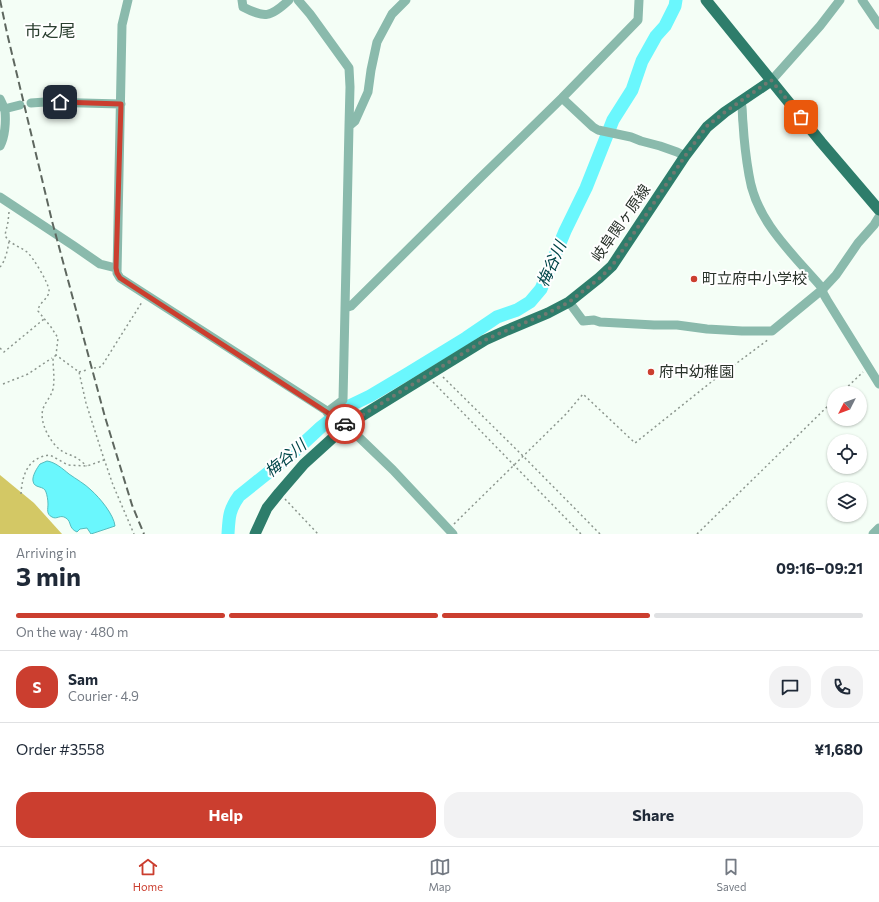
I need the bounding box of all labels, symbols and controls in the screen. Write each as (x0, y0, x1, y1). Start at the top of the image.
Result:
district label: 市之尾 (25, 20, 76, 41)
pin (43, 85, 77, 119)
icon: home (49, 91, 71, 113)
pin (784, 100, 818, 134)
icon: bag (790, 106, 812, 128)
street label: 岐阜関ヶ原線 (587, 180, 653, 264)
water label: 梅谷川 (532, 236, 570, 290)
place label: 町立府中小学校 (702, 269, 807, 287)
marker: 町立府中小学校 (689, 274, 699, 284)
place label: 府中幼稚園 (659, 362, 734, 380)
marker: 府中幼稚園 (646, 367, 656, 377)
north arrow (827, 386, 867, 426)
map controls (827, 386, 867, 522)
courier (325, 404, 365, 444)
icon: car (334, 413, 356, 435)
water label: 梅谷川 (260, 434, 311, 480)
button: locate (827, 434, 867, 474)
button: layers (827, 482, 867, 522)
text: Arriving in (16, 545, 76, 561)
text: 09:16–09:21 (776, 559, 863, 577)
text: 3 min (16, 560, 81, 591)
text: On the way · 480 m (16, 624, 128, 640)
button: chat (769, 666, 811, 708)
button: phone (821, 666, 863, 708)
text: Sam (68, 670, 98, 688)
text: S (32, 678, 42, 696)
text: Courier · 4.9 (68, 688, 139, 704)
text: Order #3558 (16, 740, 105, 758)
text: ¥1,680 (815, 740, 863, 758)
button: Help (16, 792, 436, 838)
button: Share (444, 792, 863, 838)
tab: Home (133, 856, 163, 893)
tab: Map (428, 856, 451, 893)
tab: Saved (717, 856, 746, 893)

